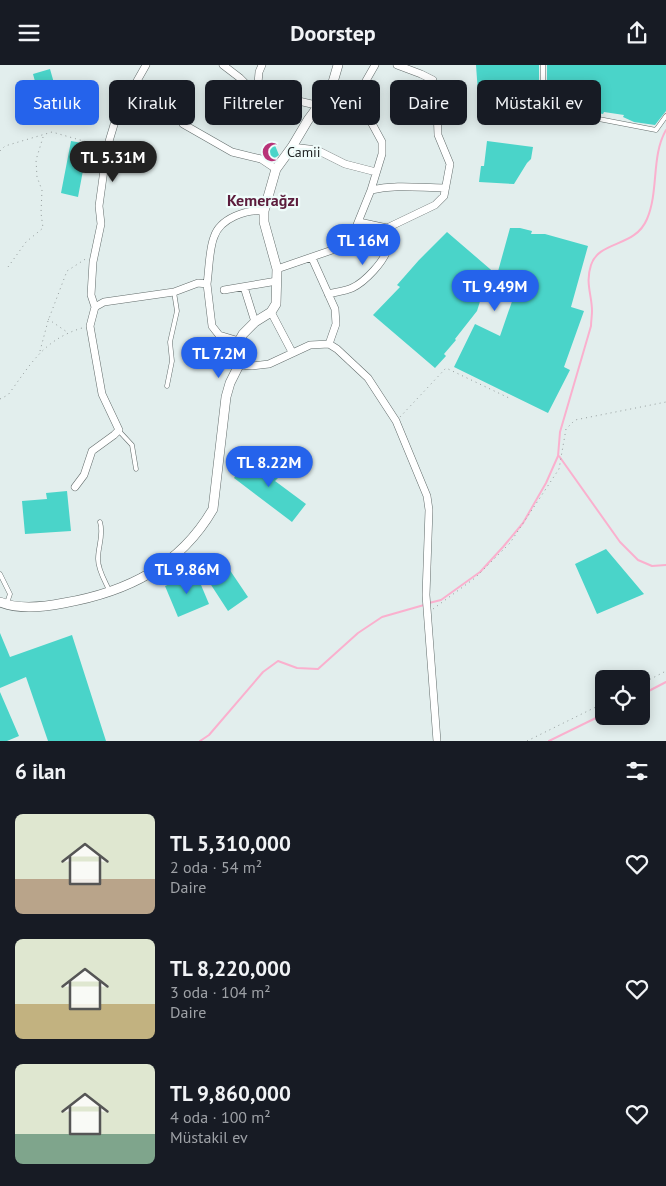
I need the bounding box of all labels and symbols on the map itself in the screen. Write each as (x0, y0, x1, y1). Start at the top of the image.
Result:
pin: TL 5.31M (61, 141, 165, 183)
mosque icon: Camii (261, 141, 283, 163)
place label: Camii (287, 143, 321, 161)
district label: Kemerağzı (227, 190, 299, 210)
pin: TL 16M (322, 223, 404, 266)
pin: TL 9.49M (443, 269, 547, 312)
pin: TL 7.2M (173, 337, 265, 379)
pin: TL 8.22M (217, 445, 321, 488)
pin: TL 9.86M (135, 553, 239, 595)

